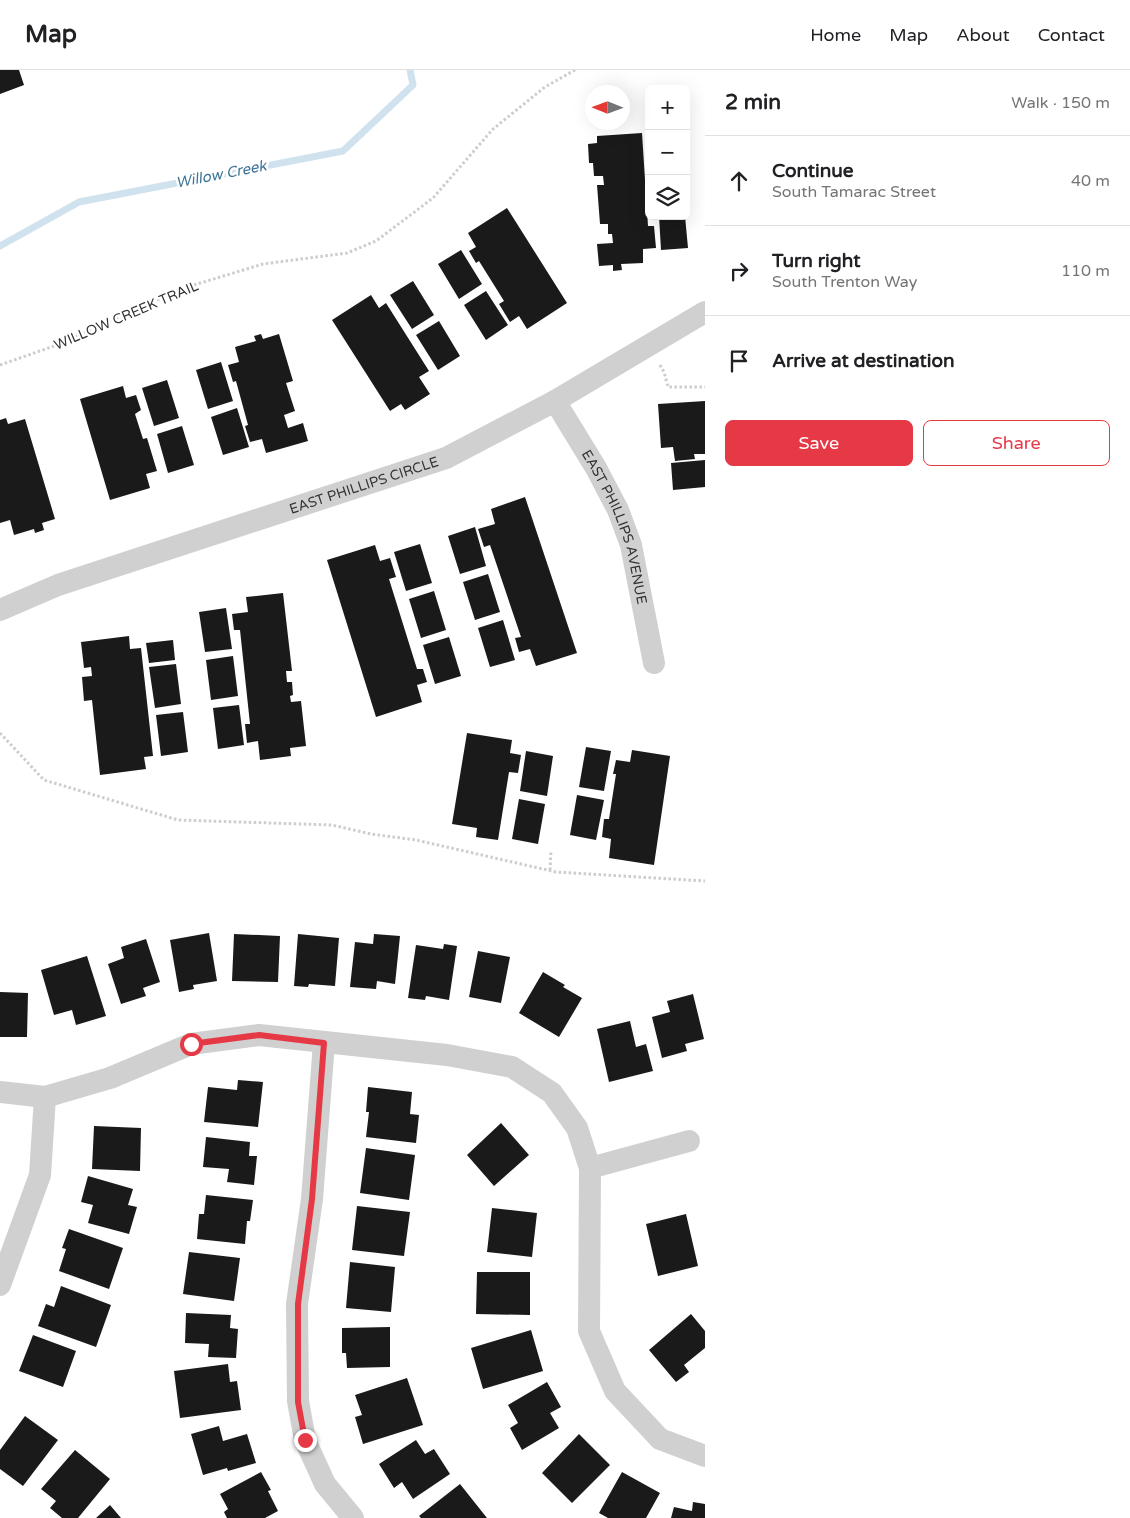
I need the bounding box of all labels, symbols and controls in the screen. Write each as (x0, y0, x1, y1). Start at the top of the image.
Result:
text: Map (25, 20, 77, 49)
text: Home (810, 24, 861, 46)
text: Map (889, 24, 928, 46)
text: About (956, 24, 1010, 46)
text: Contact (1038, 24, 1105, 46)
north arrow (585, 85, 630, 130)
map controls (645, 85, 690, 220)
button: + (645, 85, 690, 130)
text: 2 min (725, 90, 781, 115)
text: Walk · 150 m (1011, 93, 1110, 113)
button: − (645, 130, 690, 175)
water label: Willow Creek (174, 156, 270, 192)
text: Continue (772, 160, 854, 182)
icon: ahead (725, 167, 753, 195)
text: 40 m (1071, 171, 1110, 191)
button: layers (645, 175, 690, 220)
text: South Tamarac Street (772, 182, 936, 202)
text: Turn right (772, 250, 860, 272)
icon: right (725, 257, 753, 285)
text: 110 m (1061, 261, 1110, 281)
text: South Trenton Way (772, 272, 917, 292)
street label: WILLOW CREEK TRAIL (52, 277, 201, 354)
icon: arrive (725, 347, 753, 375)
text: Arrive at destination (772, 350, 955, 372)
button: Save (725, 420, 913, 466)
button: Share (923, 420, 1110, 466)
street label: EAST PHILLIPS AVENUE (578, 447, 650, 606)
street label: EAST PHILLIPS CIRCLE (287, 453, 441, 518)
route start (180, 1033, 203, 1056)
route end (294, 1429, 317, 1452)

